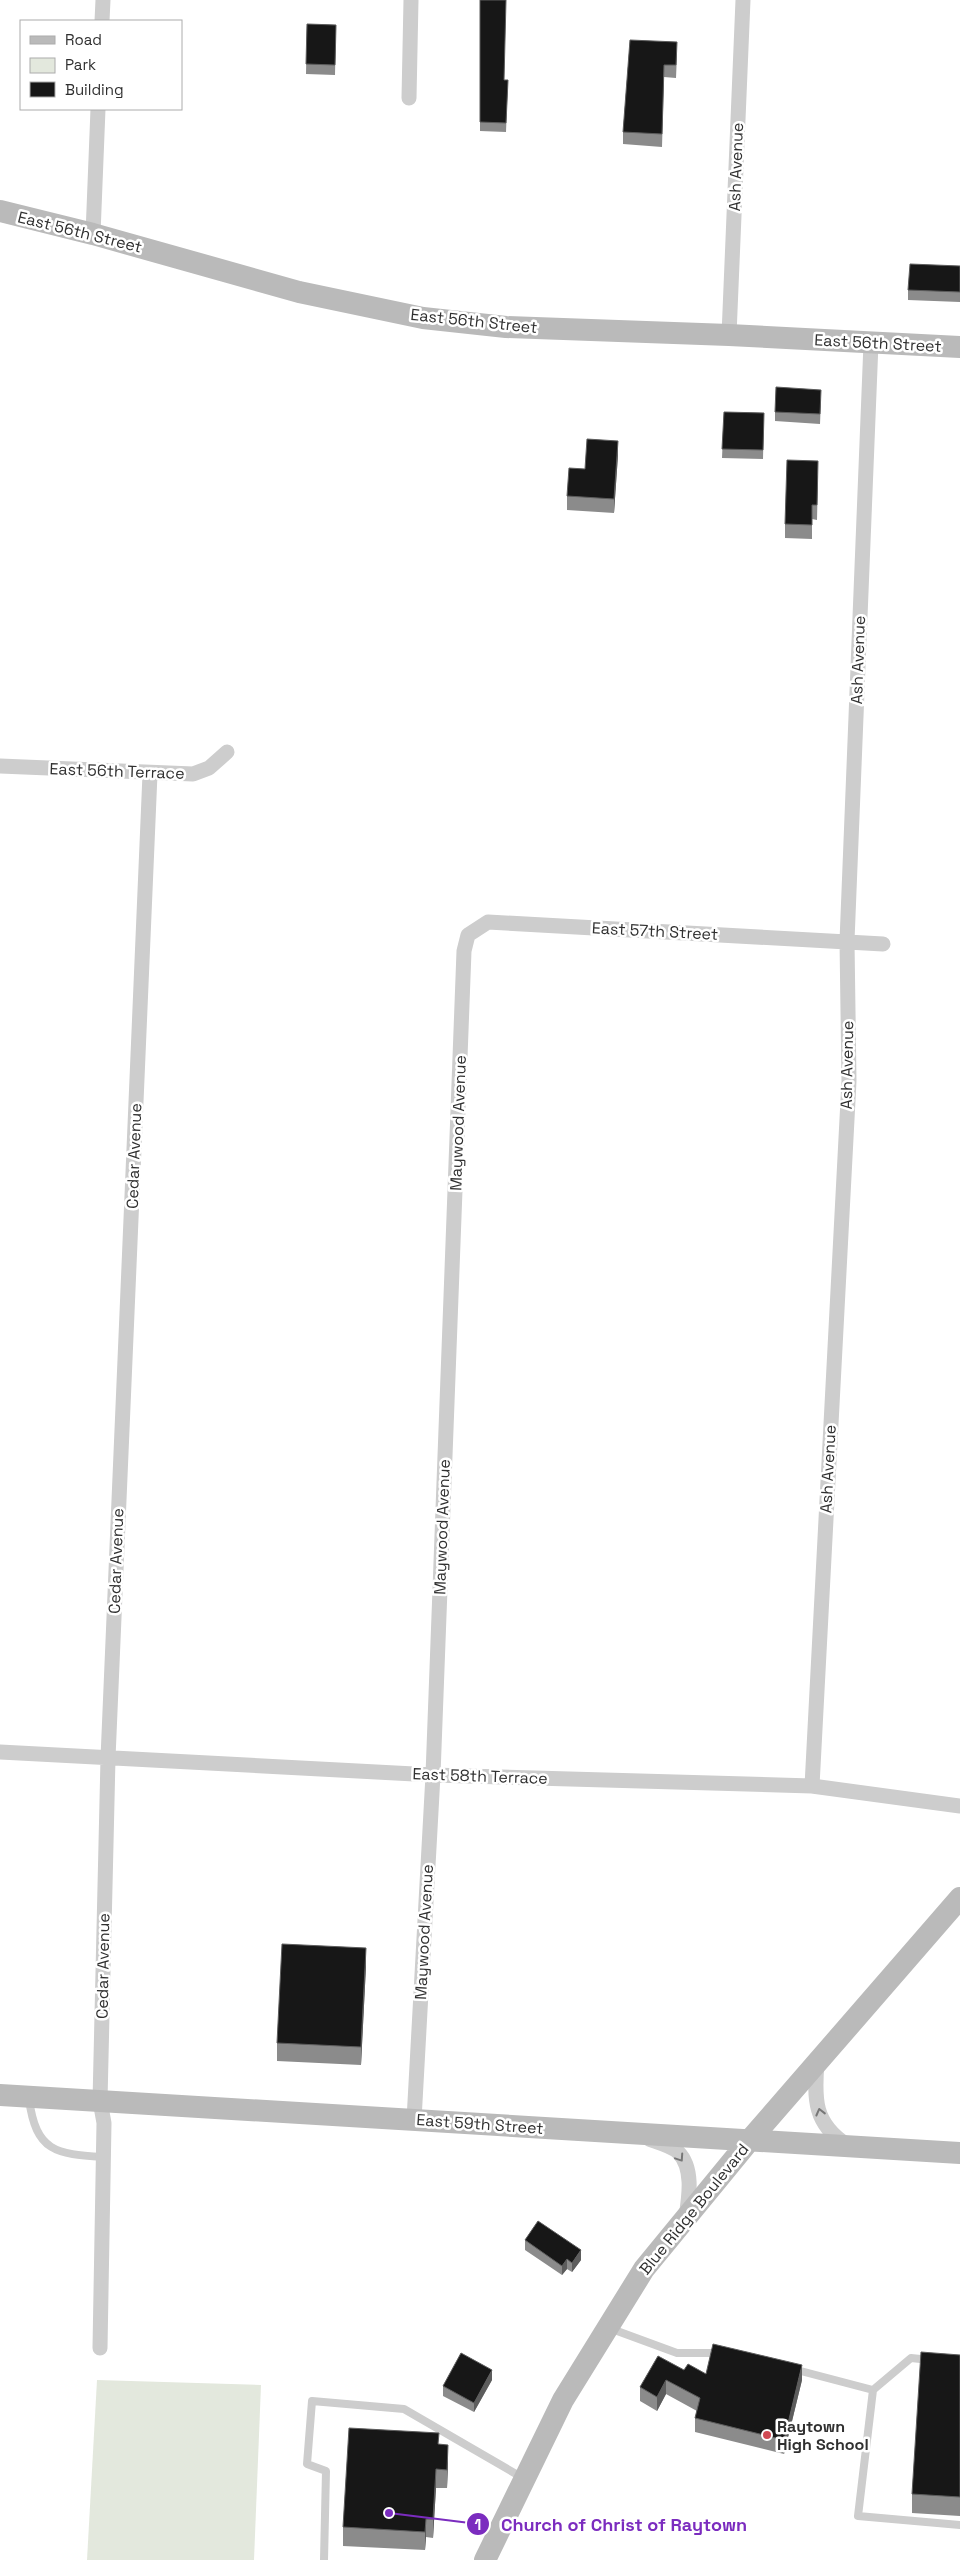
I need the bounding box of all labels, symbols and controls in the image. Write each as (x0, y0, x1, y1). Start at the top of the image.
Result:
legend (20, 20, 182, 110)
text: Road (65, 30, 102, 49)
text: Park (65, 55, 96, 74)
text: Building (65, 80, 124, 99)
street label: Ash Avenue (724, 122, 748, 212)
street label: East 56th Street (16, 206, 144, 258)
street label: East 56th Street (410, 304, 538, 338)
street label: East 56th Street (814, 329, 942, 357)
street label: Ash Avenue (846, 615, 870, 705)
street label: East 56th Terrace (49, 758, 185, 784)
street label: East 57th Street (591, 917, 719, 945)
street label: Ash Avenue (836, 1020, 858, 1110)
street label: Maywood Avenue (445, 1055, 471, 1191)
street label: Cedar Avenue (122, 1103, 146, 1209)
street label: Ash Avenue (815, 1424, 841, 1514)
street label: Maywood Avenue (429, 1459, 455, 1595)
street label: Cedar Avenue (104, 1508, 128, 1614)
street label: East 58th Terrace (412, 1763, 548, 1789)
street label: Maywood Avenue (410, 1864, 438, 2000)
street label: Cedar Avenue (92, 1913, 114, 2019)
one-way arrow (815, 2107, 826, 2116)
street label: East 59th Street (416, 2109, 544, 2139)
street label: Blue Ridge Boulevard (635, 2139, 753, 2279)
one-way arrow (674, 2152, 683, 2162)
place label: Raytown High School (777, 2416, 869, 2455)
marker: Raytown High School (761, 2429, 773, 2441)
callout: Church of Christ of Raytown (466, 2508, 757, 2541)
text: Church of Christ of Raytown (501, 2513, 747, 2536)
text: 1 (475, 2515, 481, 2534)

